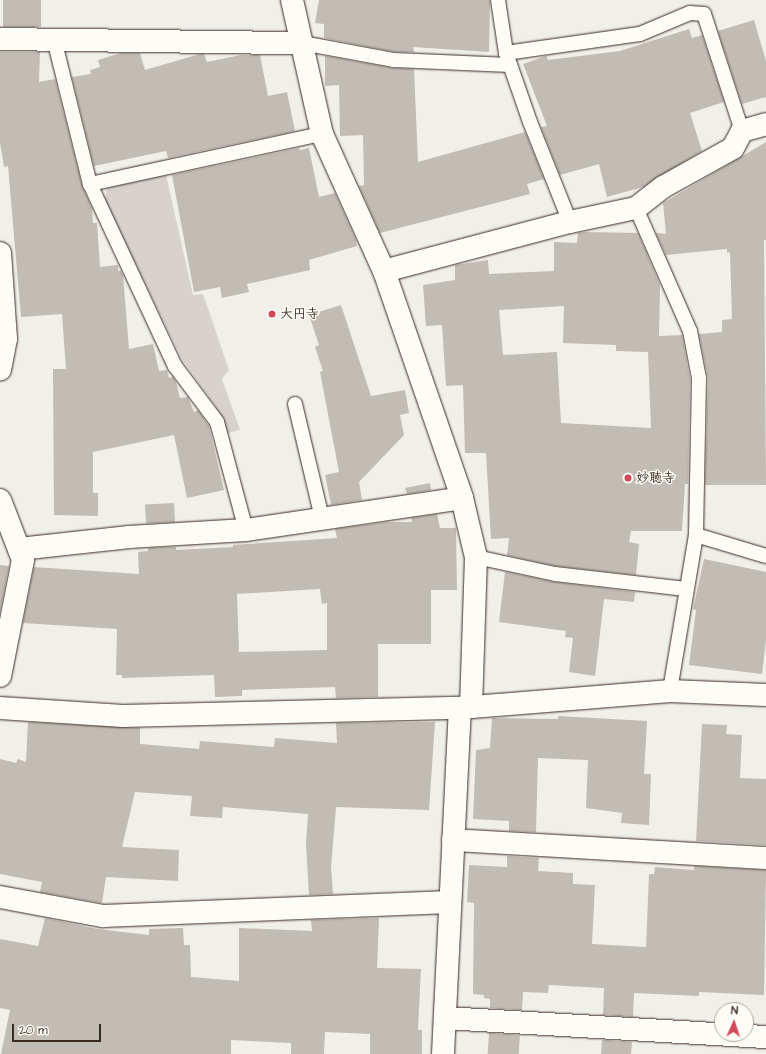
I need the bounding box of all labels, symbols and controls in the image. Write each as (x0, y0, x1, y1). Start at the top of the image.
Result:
place label: 大円寺 (280, 306, 319, 322)
marker: 大円寺 (267, 309, 277, 319)
place label: 妙聴寺 (636, 470, 675, 486)
marker: 妙聴寺 (623, 473, 633, 483)
north arrow (714, 1002, 754, 1042)
text: N (731, 1003, 738, 1018)
scale bar (14, 1016, 103, 1042)
text: 20 m (19, 1022, 48, 1039)

